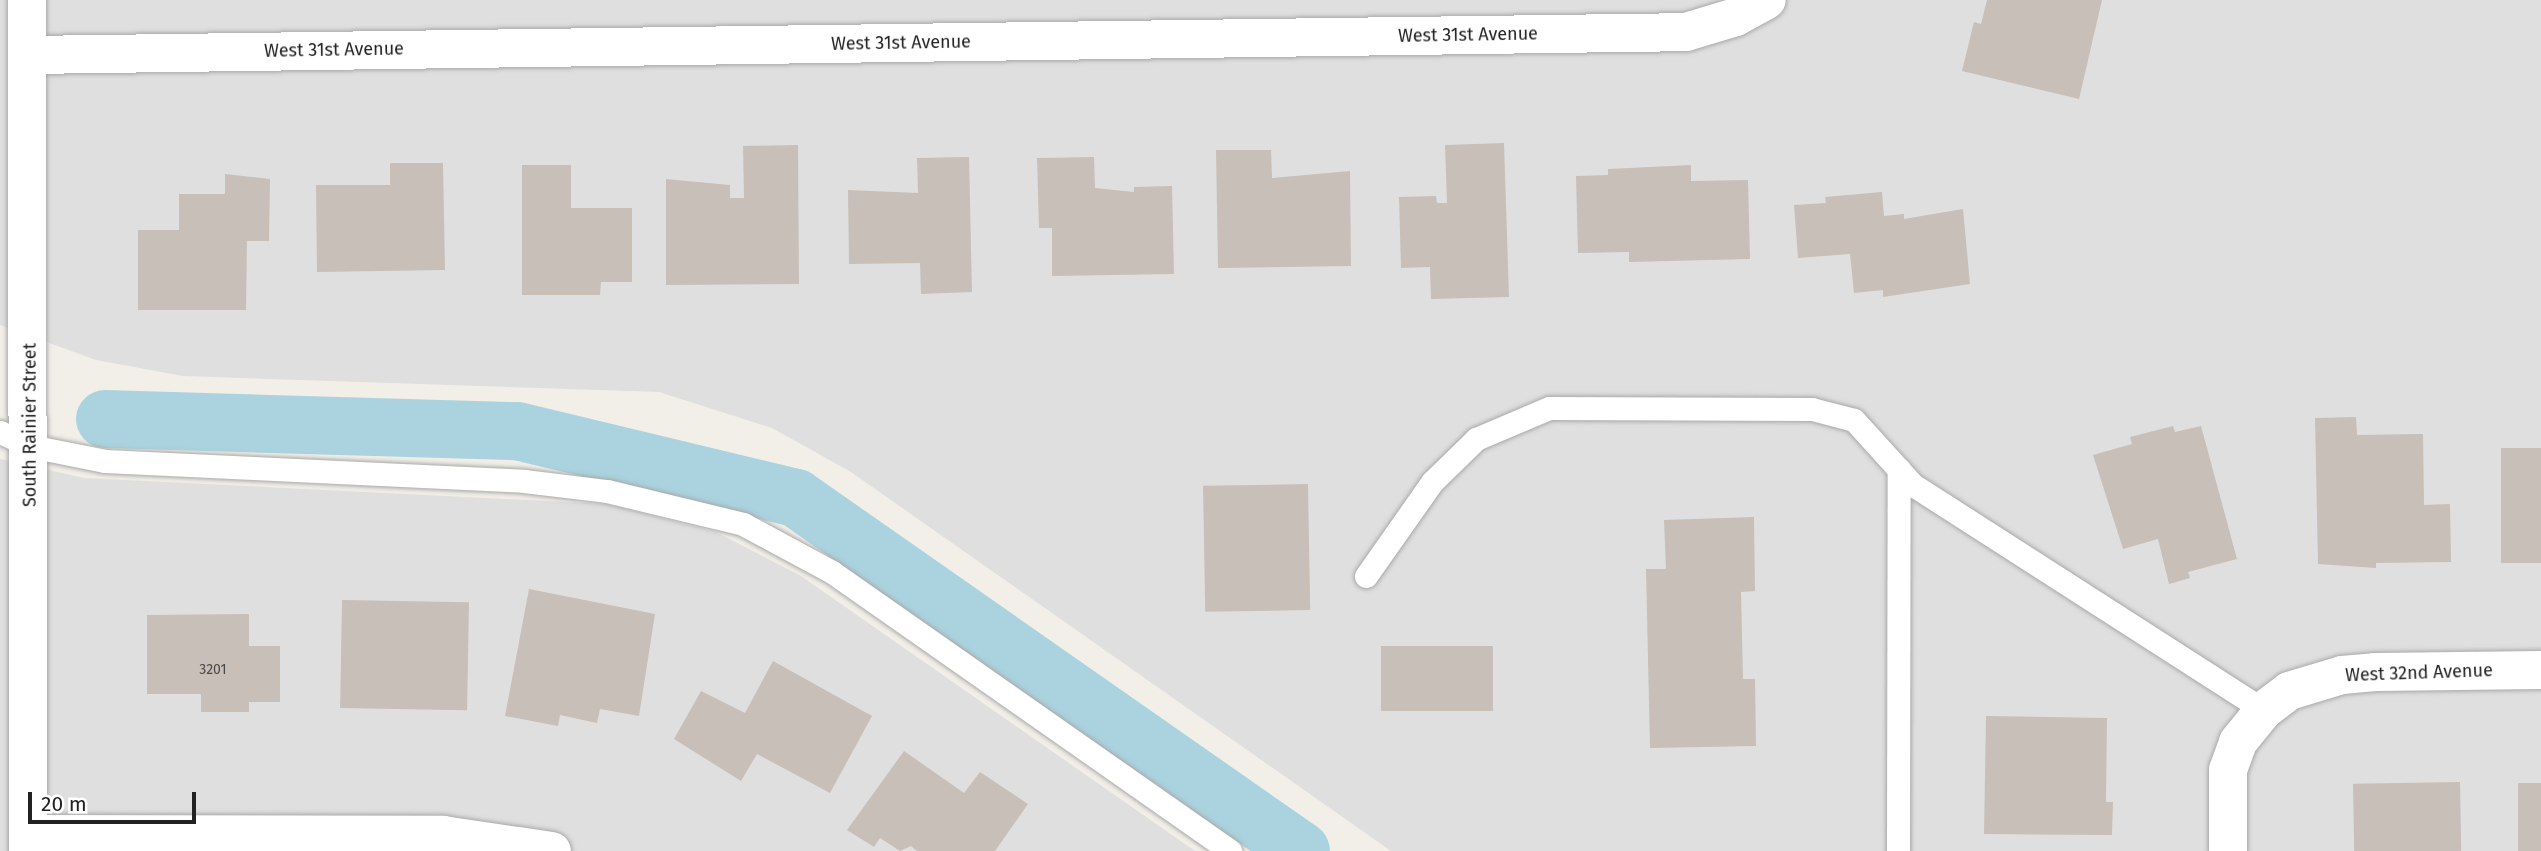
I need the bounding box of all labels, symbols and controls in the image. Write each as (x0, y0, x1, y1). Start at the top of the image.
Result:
street label: West 31st Avenue (1398, 23, 1538, 47)
street label: West 31st Avenue (831, 31, 971, 55)
street label: West 31st Avenue (264, 38, 404, 62)
street label: South Rainier Street (19, 343, 41, 507)
street label: West 32nd Avenue (2345, 660, 2493, 686)
house number: 3201 (199, 662, 227, 678)
scale bar (32, 778, 200, 822)
text: 20 m (41, 791, 87, 817)

